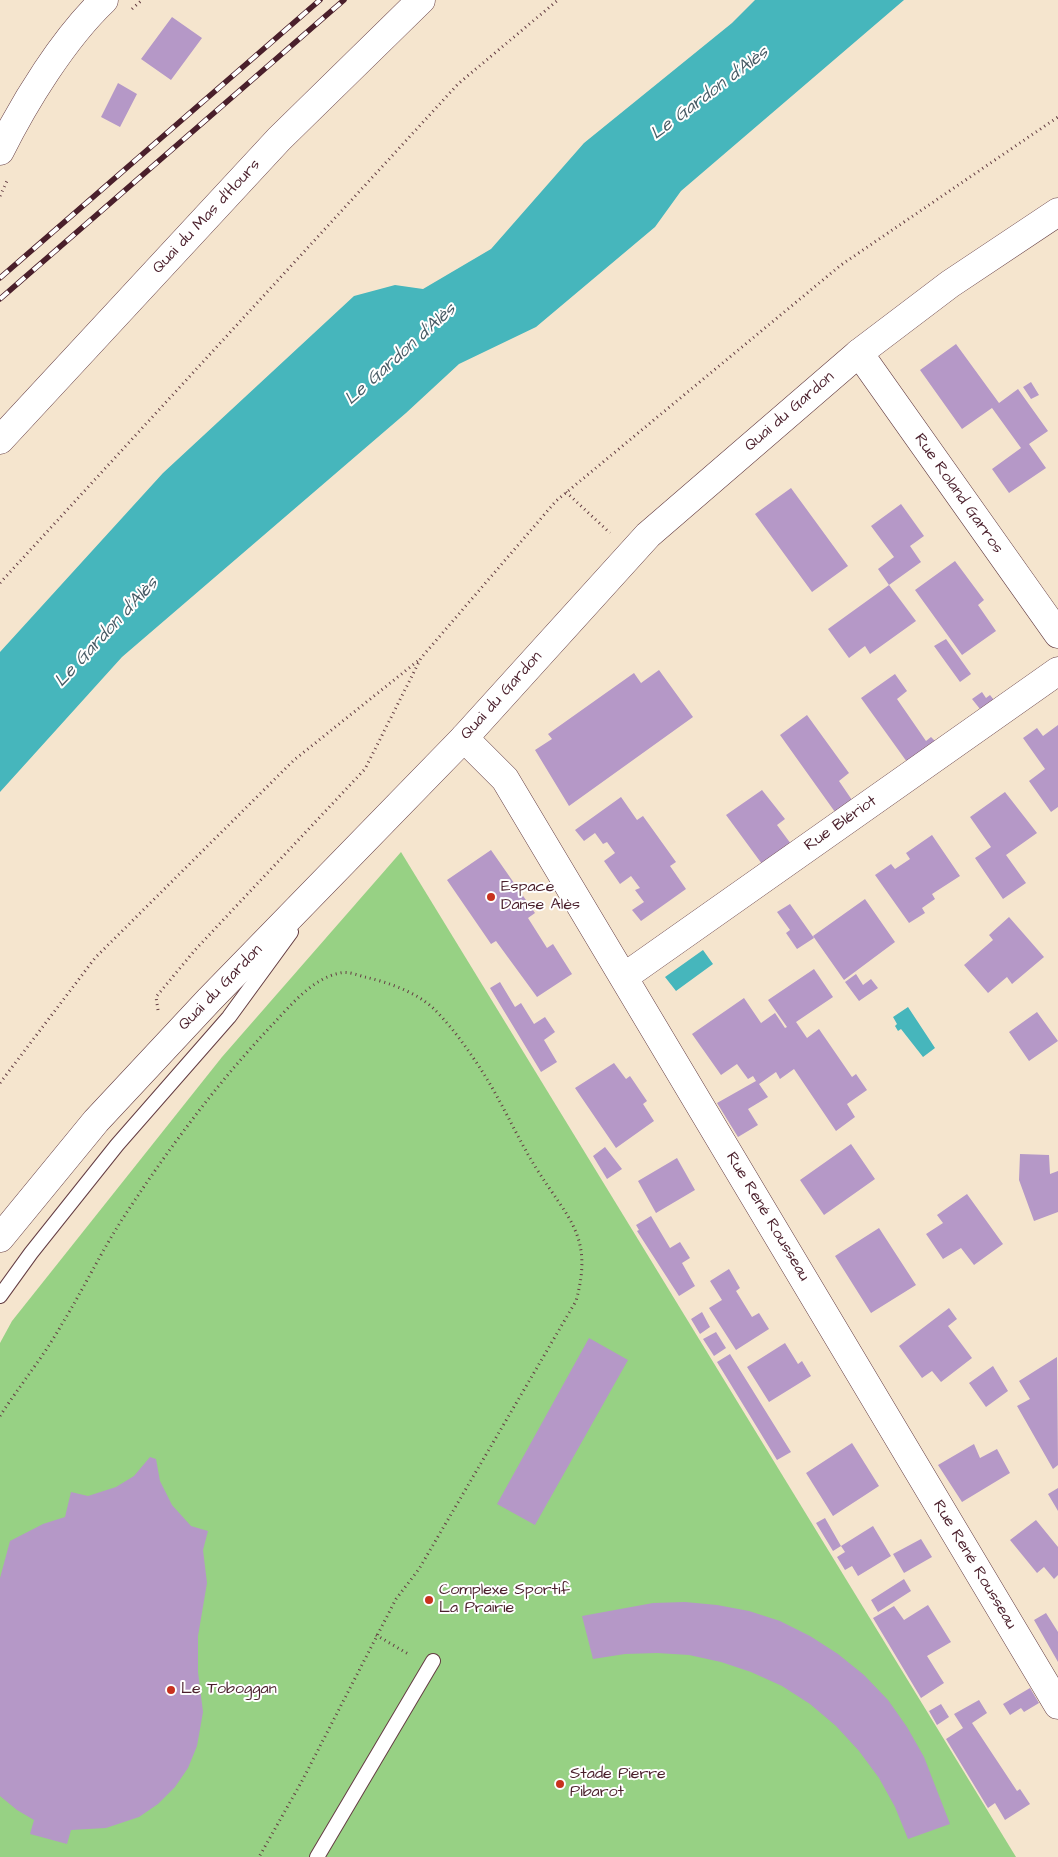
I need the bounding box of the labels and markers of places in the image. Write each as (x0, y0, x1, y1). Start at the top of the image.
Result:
place label: Espace Danse Alès (501, 878, 580, 916)
marker: Espace Danse Alès (485, 891, 497, 903)
place label: Complexe Sportif La Prairie (439, 1581, 570, 1619)
marker: Complexe Sportif La Prairie (423, 1594, 435, 1606)
place label: Le Toboggan (181, 1680, 277, 1700)
marker: Le Toboggan (165, 1684, 177, 1696)
place label: Stade Pierre Pibarot (570, 1765, 666, 1803)
marker: Stade Pierre Pibarot (554, 1778, 566, 1790)

